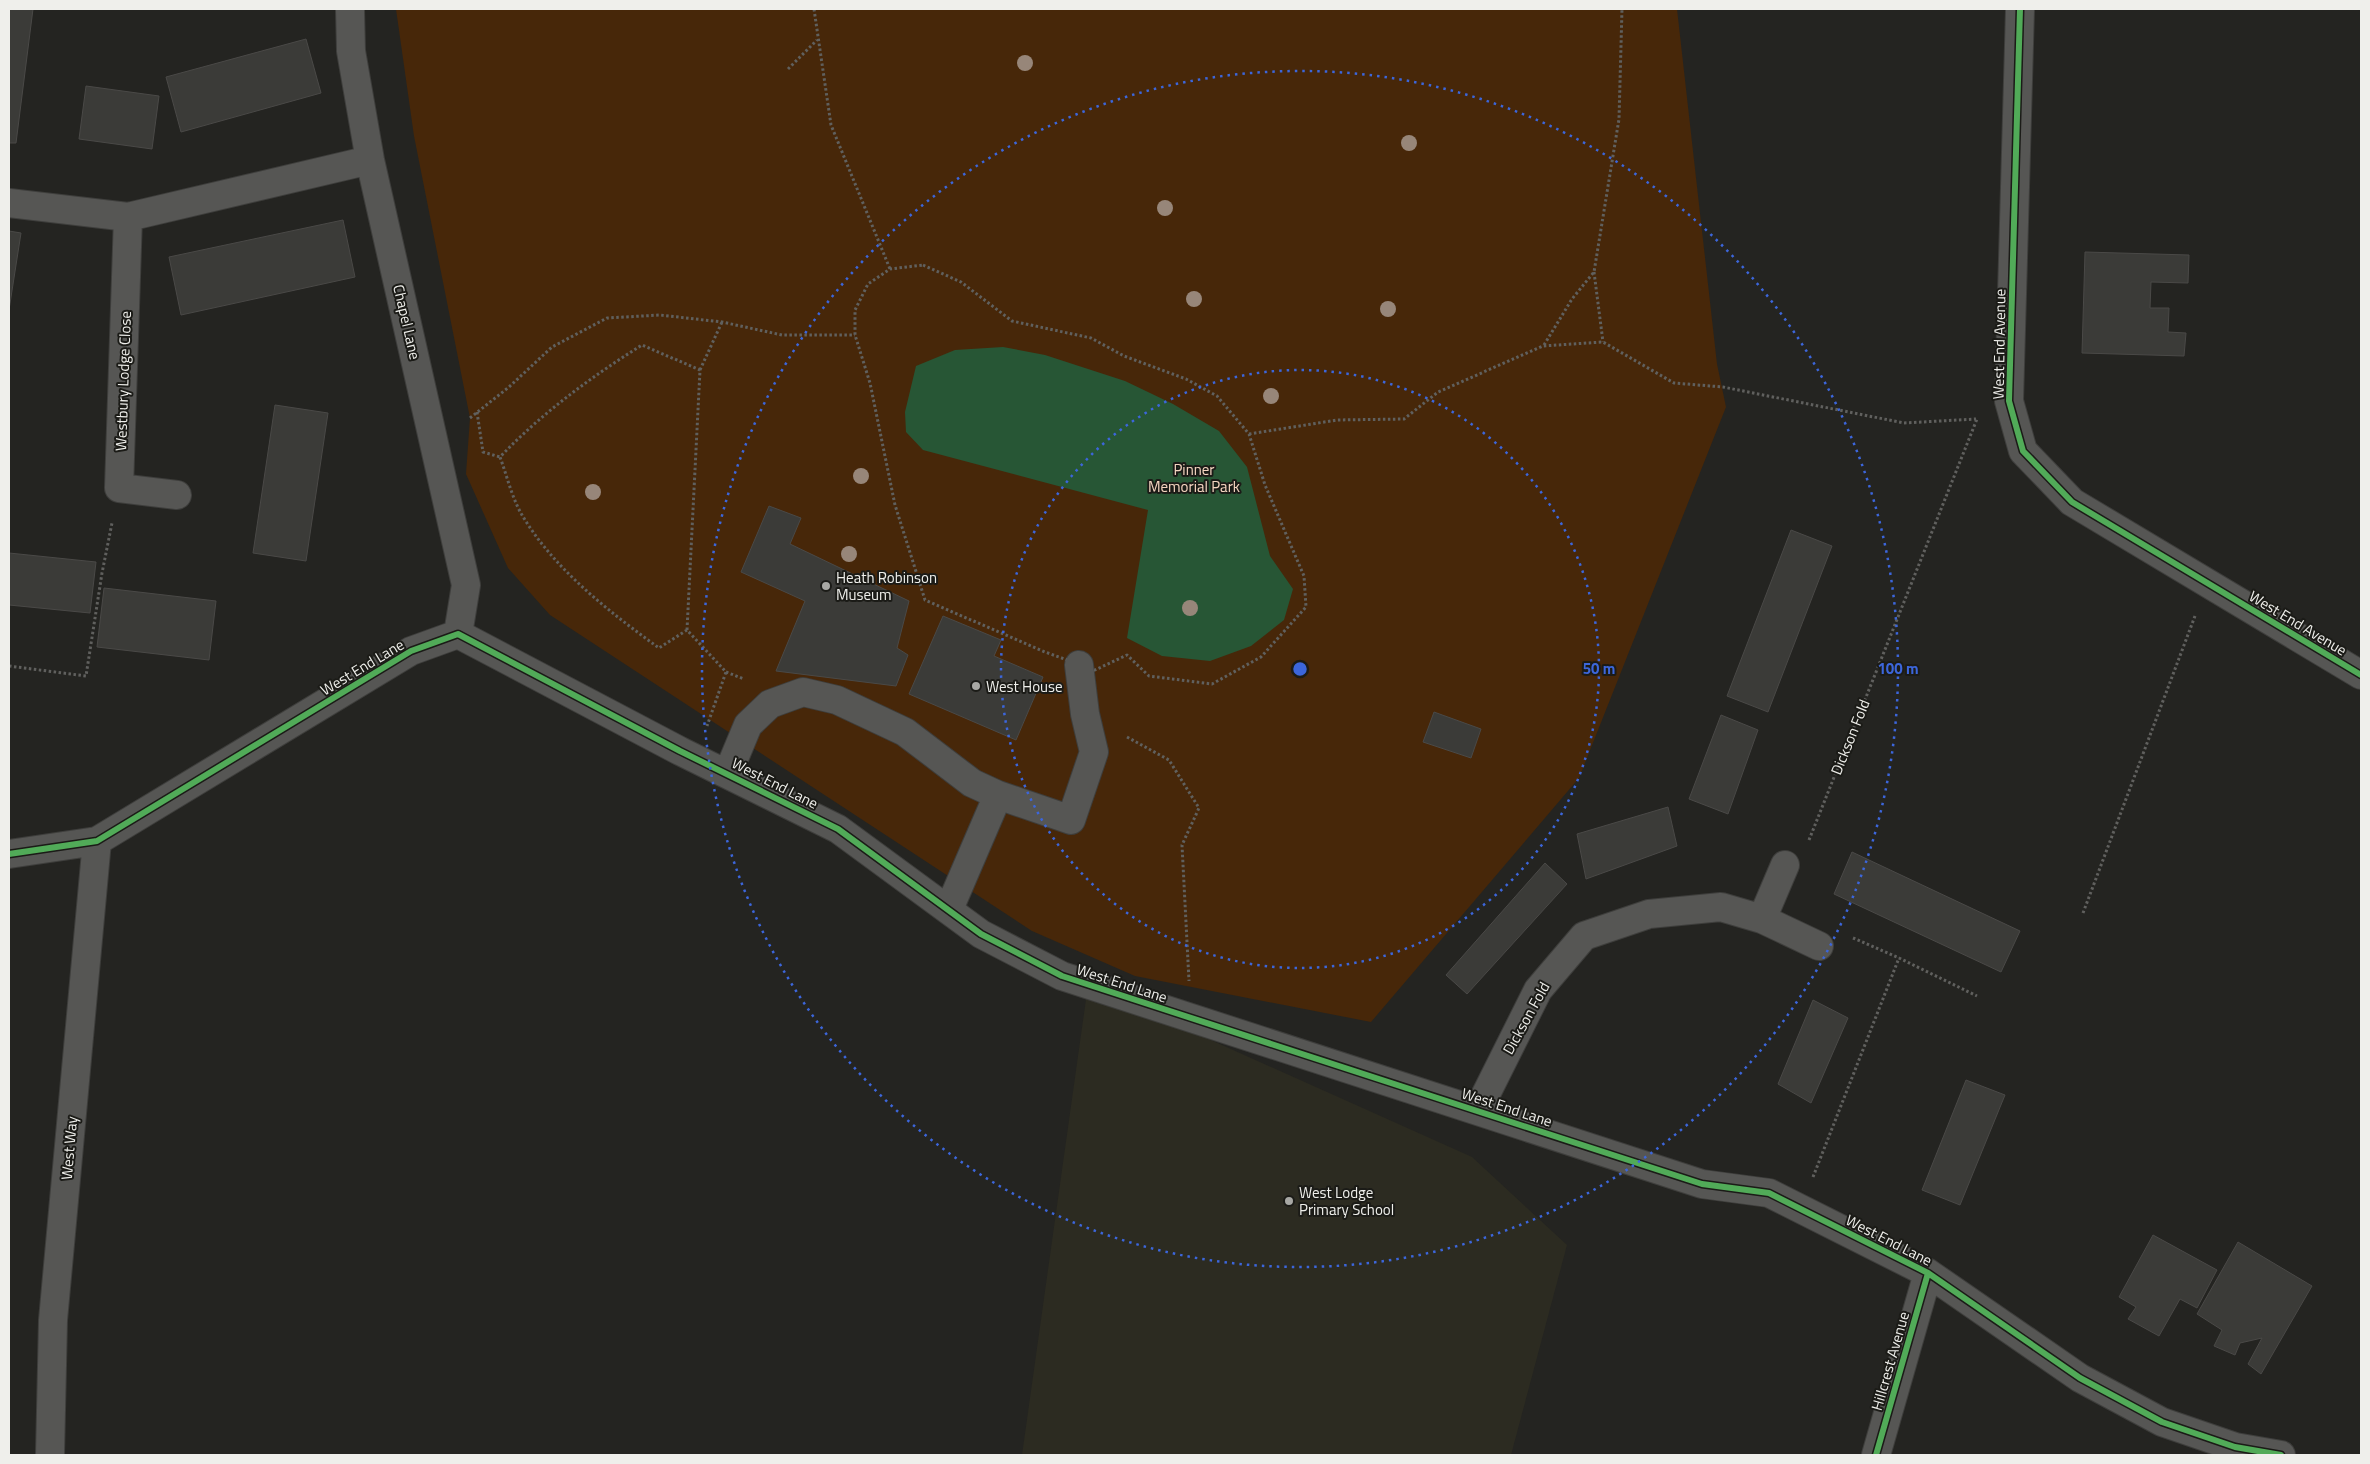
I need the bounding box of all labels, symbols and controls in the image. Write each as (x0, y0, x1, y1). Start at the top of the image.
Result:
street label: Chapel Lane (387, 282, 427, 362)
street label: West End Avenue (1987, 288, 2011, 400)
street label: Westbury Lodge Close (109, 311, 137, 451)
park label: Pinner Memorial Park (1148, 458, 1240, 498)
place label: Heath Robinson Museum (836, 566, 937, 606)
marker: Heath Robinson Museum (820, 580, 832, 592)
street label: West End Avenue (2245, 585, 2351, 661)
street label: West End Lane (316, 633, 408, 701)
text: 50 m (1583, 657, 1615, 680)
text: 100 m (1877, 657, 1919, 680)
centre of rings (1291, 660, 1309, 678)
place label: West House (986, 675, 1063, 698)
marker: West House (970, 680, 982, 692)
street label: Dickson Fold (1824, 696, 1876, 778)
street label: West End Lane (728, 751, 822, 815)
street label: West End Lane (1074, 958, 1170, 1008)
street label: Dickson Fold (1497, 977, 1555, 1059)
street label: West End Lane (1459, 1082, 1555, 1132)
street label: West Way (55, 1115, 83, 1181)
place label: West Lodge Primary School (1299, 1181, 1394, 1221)
marker: West Lodge Primary School (1283, 1195, 1295, 1207)
street label: West End Lane (1842, 1208, 1936, 1272)
street label: Hillcrest Avenue (1865, 1309, 1915, 1413)

